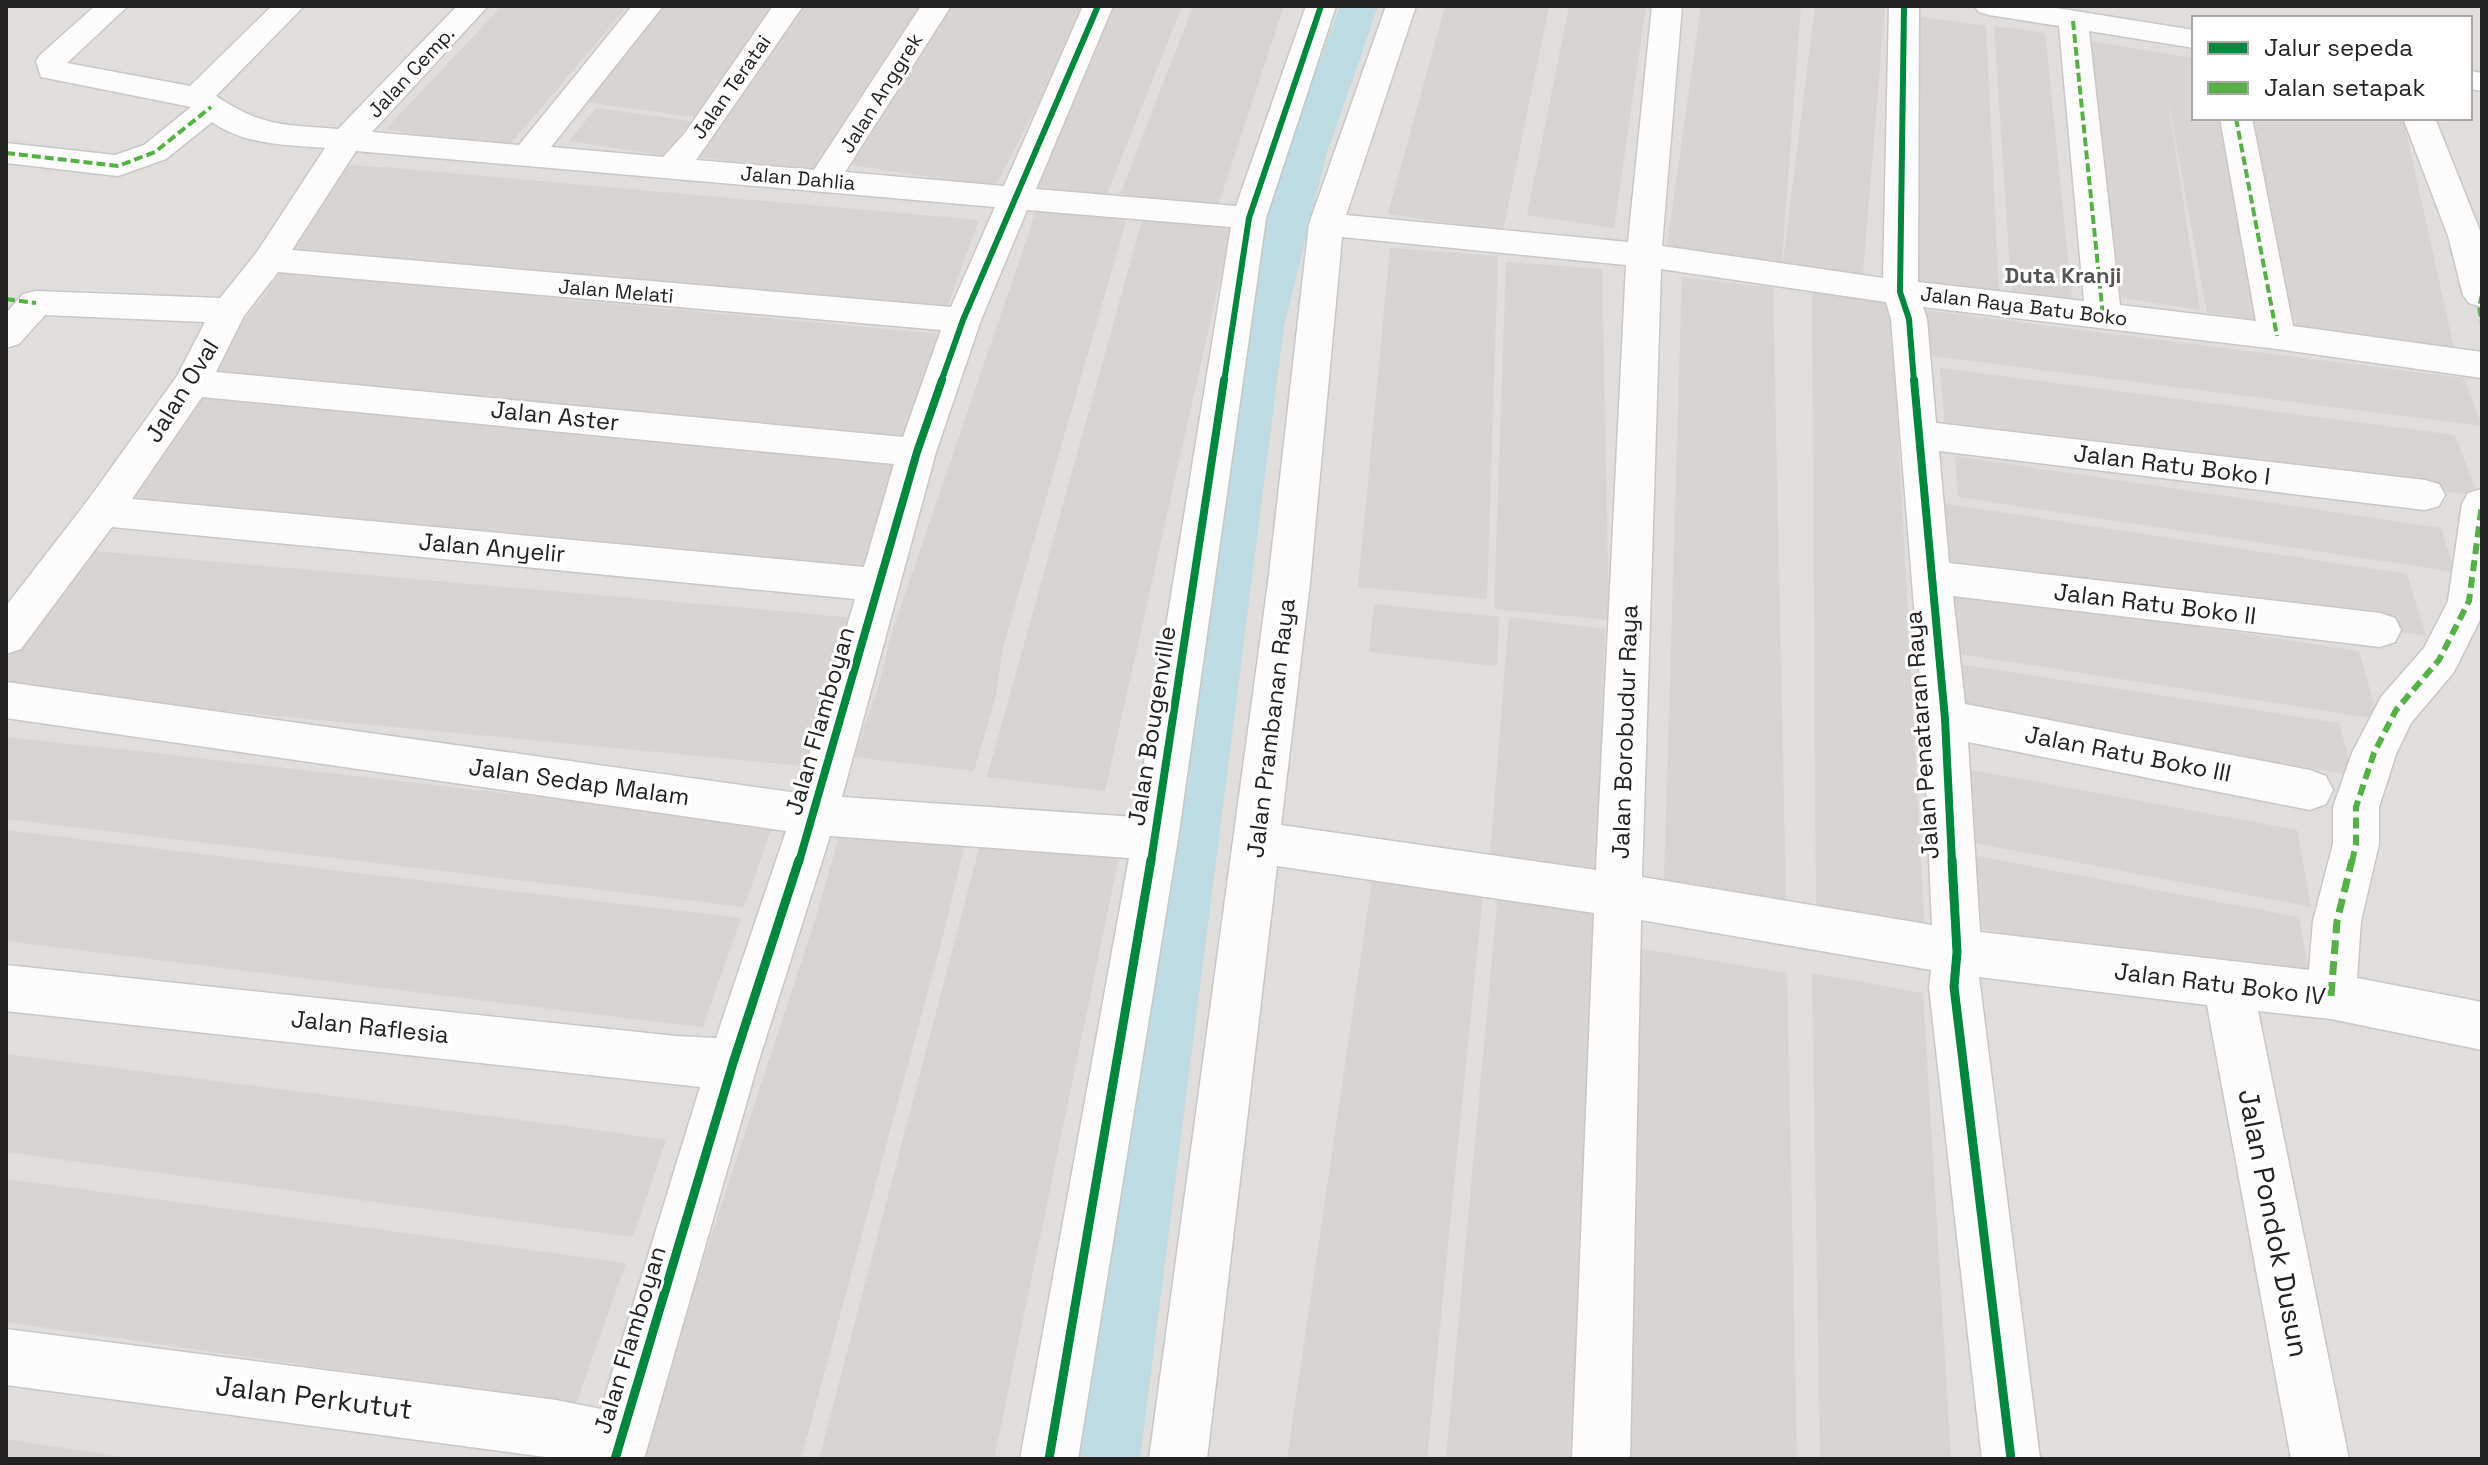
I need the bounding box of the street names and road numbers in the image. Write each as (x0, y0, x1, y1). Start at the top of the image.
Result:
street label: Jalan Cemp. (362, 21, 460, 123)
street label: Jalan Anggrek (834, 28, 928, 158)
street label: Jalan Teratai (686, 30, 776, 144)
street label: Jalan Dahlia (740, 160, 856, 196)
street label: Jalan Melati (557, 273, 675, 309)
street label: Jalan Raya Batu Boko (1919, 280, 2129, 332)
street label: Jalan Oval (138, 333, 226, 448)
street label: Jalan Aster (489, 393, 621, 438)
street label: Jalan Ratu Boko I (2072, 437, 2272, 492)
street label: Jalan Anyelir (417, 526, 567, 569)
street label: Jalan Ratu Boko II (2052, 576, 2258, 631)
street label: Jalan Prambanan Raya (1239, 596, 1302, 860)
street label: Jalan Borobudur Raya (1605, 604, 1644, 860)
street label: Jalan Penataran Raya (1897, 609, 1946, 860)
street label: Jalan Flamboyan (778, 623, 861, 819)
street label: Jalan Bougenville (1120, 624, 1183, 828)
street label: Jalan Ratu Boko III (2022, 718, 2234, 789)
street label: Jalan Sedap Malam (467, 751, 691, 812)
street label: Jalan Ratu Boko IV (2113, 955, 2328, 1012)
street label: Jalan Raflesia (290, 1003, 451, 1050)
street label: Jalan Pondok Dusun (2230, 1086, 2318, 1360)
street label: Jalan Flamboyan (586, 1242, 673, 1438)
street label: Jalan Perkutut (214, 1367, 414, 1427)

